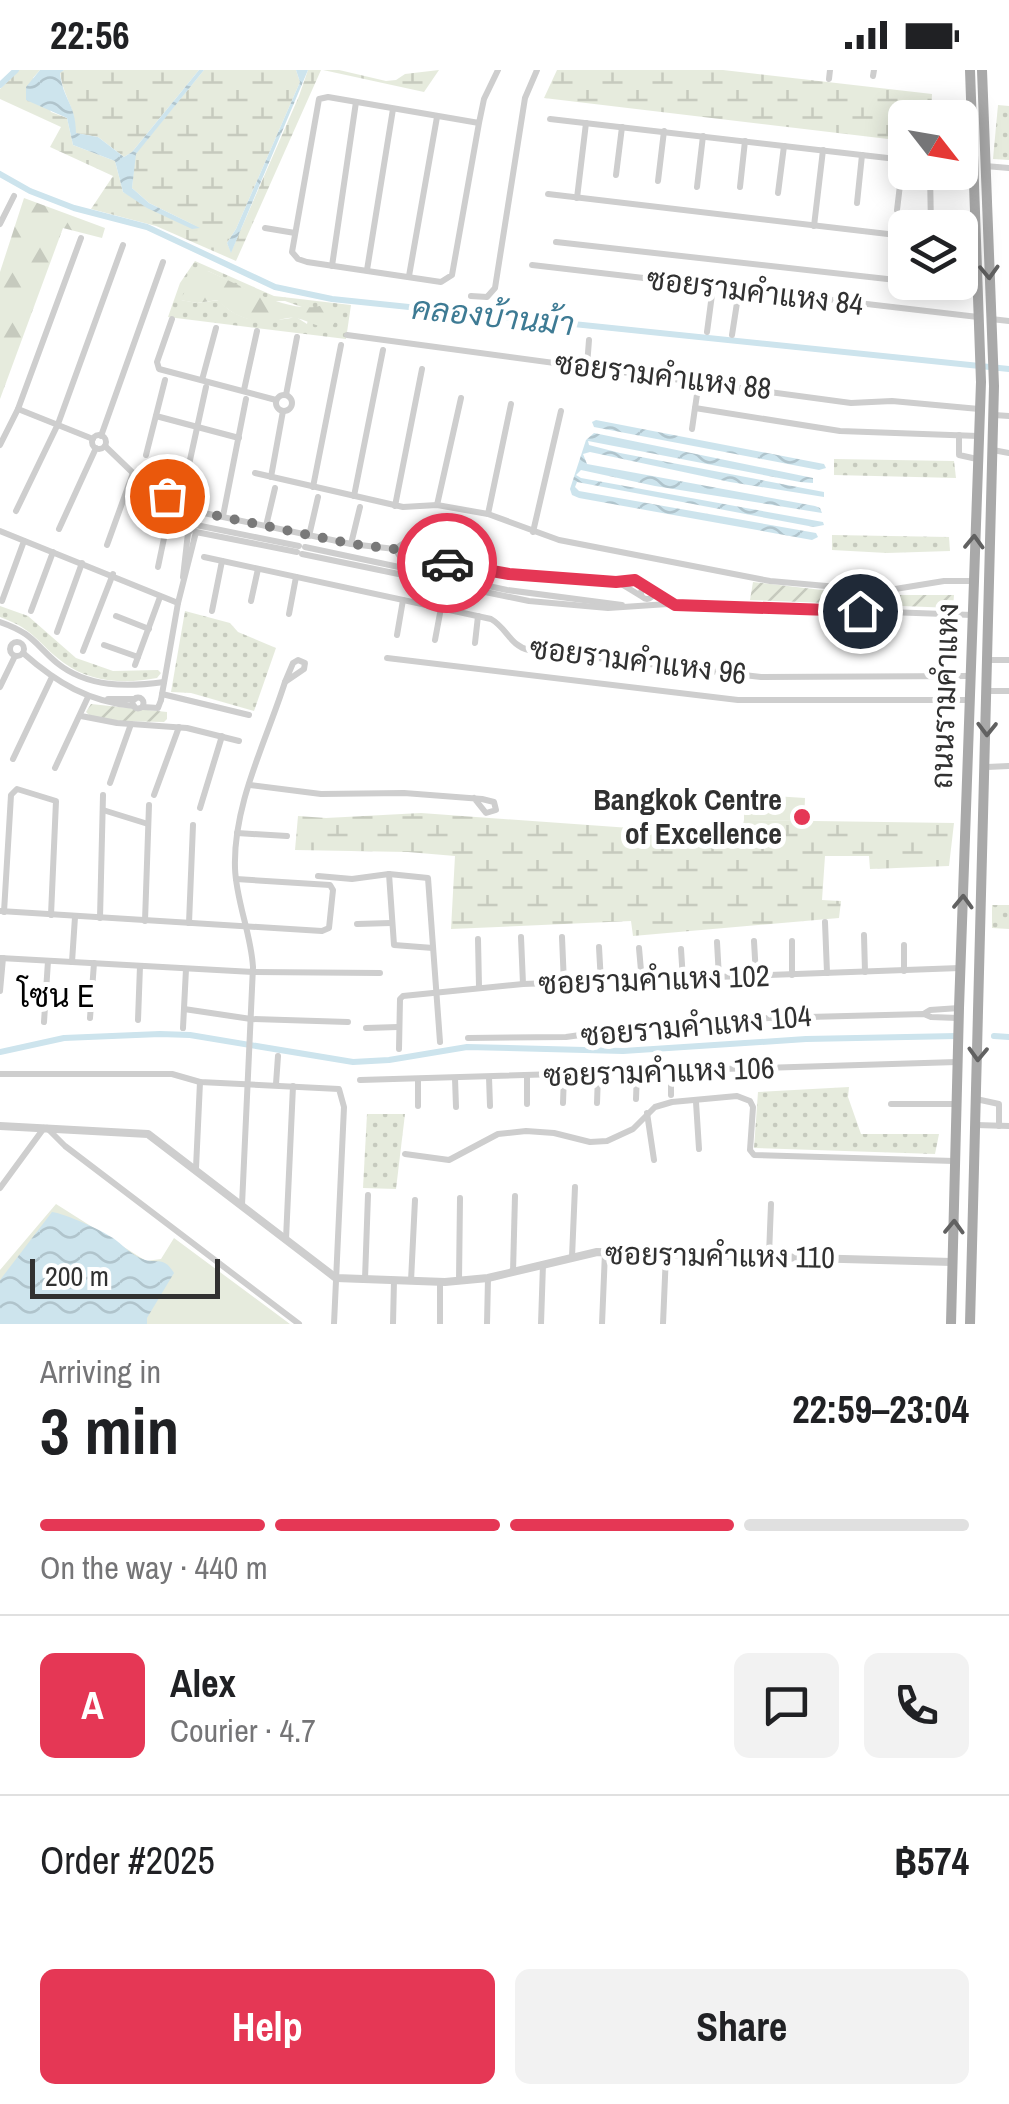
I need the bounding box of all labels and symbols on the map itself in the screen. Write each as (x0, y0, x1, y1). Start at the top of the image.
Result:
north arrow (888, 100, 978, 190)
street label: ซอยรามคำแหง 84 (645, 258, 866, 324)
one-way arrow (979, 265, 1000, 281)
water label: คลองบ้านม้า (410, 286, 576, 345)
street label: ซอยรามคำแหง 88 (553, 342, 774, 408)
pin (125, 454, 210, 539)
courier (397, 513, 497, 613)
one-way arrow (963, 533, 984, 549)
pin (818, 569, 903, 654)
street label: ถนนรามคำแหง (921, 602, 967, 790)
street label: ซอยรามคําแหง 96 (528, 627, 749, 693)
one-way arrow (977, 721, 998, 737)
place label: Bangkok Centre of Excellence (593, 779, 782, 853)
marker: Bangkok Centre of Excellence (791, 806, 813, 828)
one-way arrow (952, 893, 973, 909)
street label: ซอยรามคําแหง 102 (538, 955, 770, 1003)
district label: โซน E (15, 974, 95, 1017)
street label: ซอยรามคําแหง 104 (579, 995, 813, 1055)
one-way arrow (967, 1046, 988, 1062)
street label: ซอยรามคําแหง 106 (543, 1047, 775, 1095)
one-way arrow (943, 1218, 964, 1234)
street label: ซอยรามคำแหง 110 (605, 1233, 835, 1277)
scale bar (30, 1254, 220, 1298)

